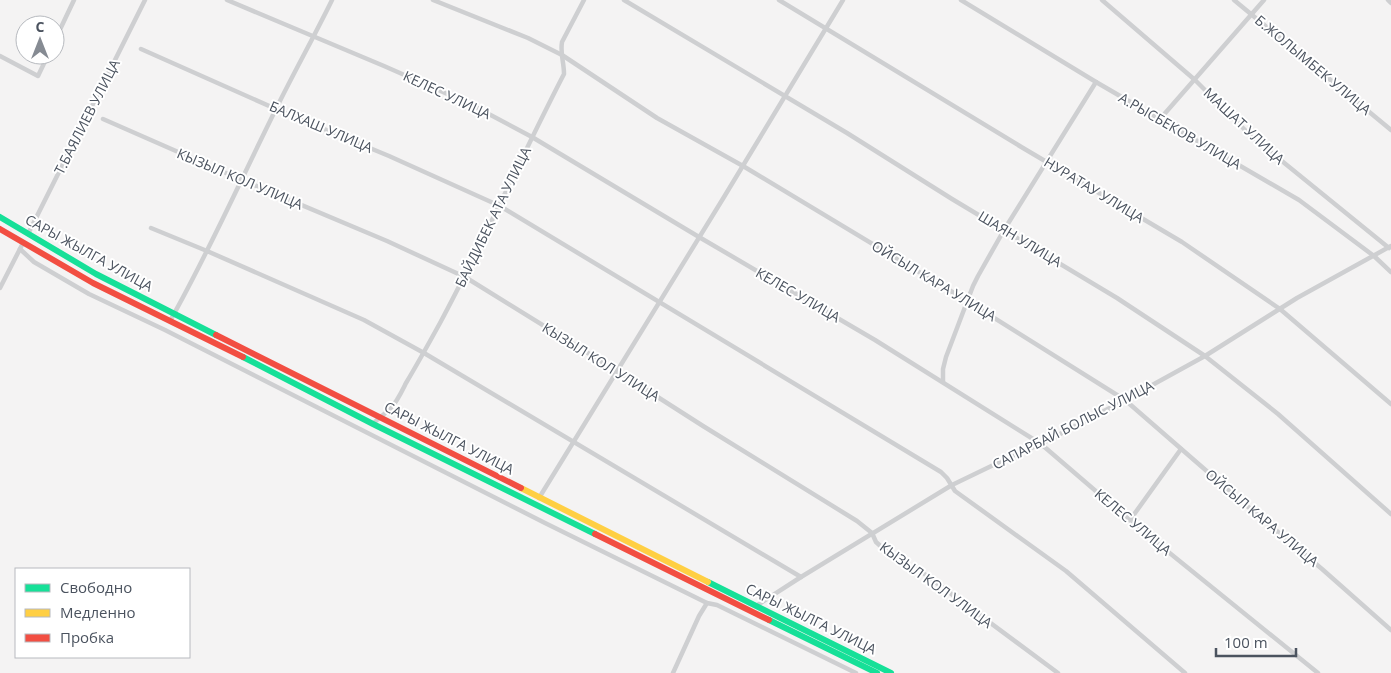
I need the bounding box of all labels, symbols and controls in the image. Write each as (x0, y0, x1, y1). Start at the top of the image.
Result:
street label: Б.ЖОЛЫМБЕК УЛИЦА (1251, 10, 1375, 119)
north arrow (15, 15, 65, 65)
text: С (36, 17, 45, 36)
street label: Т.БАЯЛИЕВ УЛИЦА (49, 56, 124, 178)
street label: КЕЛЕС УЛИЦА (400, 66, 494, 123)
street label: МАШАТ УЛИЦА (1200, 83, 1289, 168)
street label: А.РЫСБЕКОВ УЛИЦА (1116, 88, 1245, 173)
street label: БАЛХАШ УЛИЦА (267, 96, 376, 157)
street label: КЫЗЫЛ КОЛ УЛИЦА (174, 143, 306, 214)
street label: БАЙДИБЕК АТА УЛИЦА (450, 143, 535, 290)
street label: НУРАТАУ УЛИЦА (1041, 152, 1148, 227)
street label: ШАЯН УЛИЦА (975, 206, 1066, 271)
street label: САРЫ ЖЫЛГА УЛИЦА (22, 210, 157, 296)
street label: ОЙСЫЛ КАРА УЛИЦА (868, 236, 1000, 325)
street label: КЕЛЕС УЛИЦА (752, 263, 844, 327)
street label: КЫЗЫЛ КОЛ УЛИЦА (539, 318, 664, 406)
street label: САПАРБАЙ БОЛЫС УЛИЦА (989, 375, 1157, 474)
street label: САРЫ ЖЫЛГА УЛИЦА (381, 397, 517, 479)
street label: ОЙСЫЛ КАРА УЛИЦА (1202, 465, 1323, 571)
street label: КЕЛЕС УЛИЦА (1091, 484, 1176, 559)
street label: КЫЗЫЛ КОЛ УЛИЦА (876, 537, 997, 632)
legend (15, 568, 190, 658)
text: Свободно (60, 577, 132, 597)
street label: САРЫ ЖЫЛГА УЛИЦА (743, 579, 880, 659)
text: Медленно (60, 602, 136, 622)
scale bar (1216, 626, 1296, 658)
text: Пробка (60, 627, 114, 647)
text: 100 m (1224, 632, 1268, 652)

